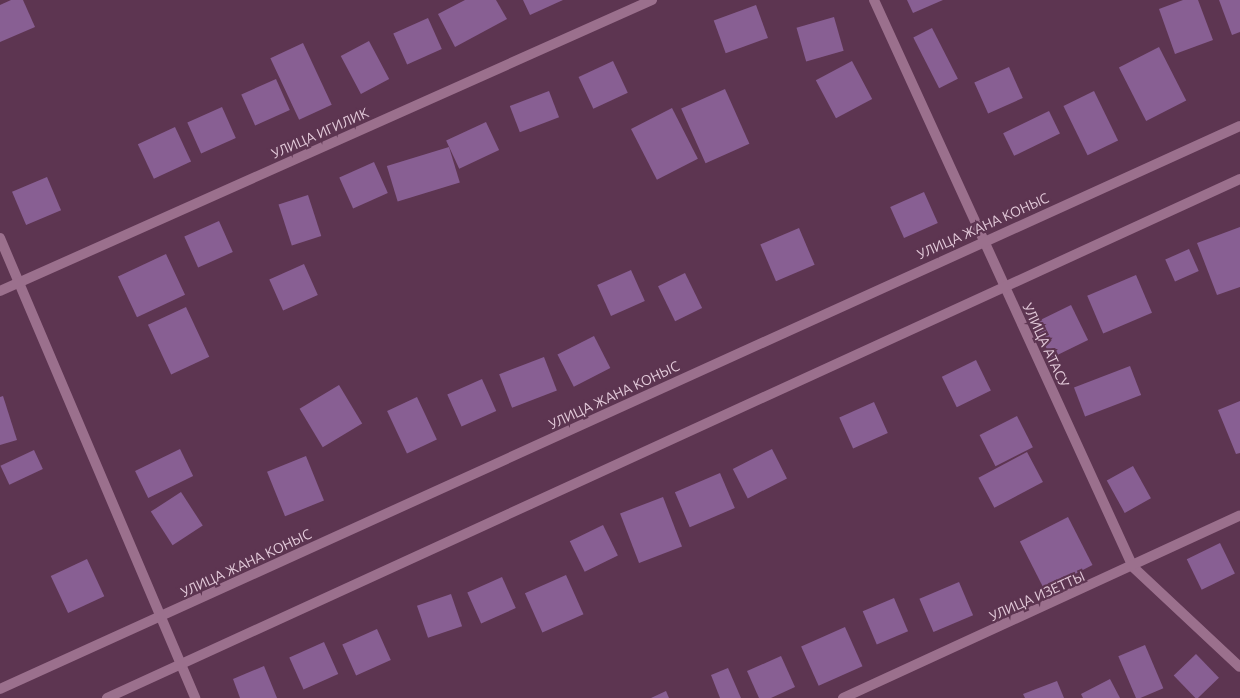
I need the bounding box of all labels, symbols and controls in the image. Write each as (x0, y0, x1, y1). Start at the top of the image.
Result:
street label: УЛИЦА ИГИЛИК (269, 104, 371, 162)
street label: УЛИЦА ЖАНА КОНЫС (915, 189, 1051, 263)
street label: УЛИЦА АТАСУ (1019, 300, 1073, 390)
street label: УЛИЦА ЖАНА КОНЫС (546, 357, 682, 433)
street label: УЛИЦА ЖАНА КОНЫС (178, 525, 314, 601)
street label: УЛИЦА ИЗЕТТЫ (987, 567, 1087, 625)

